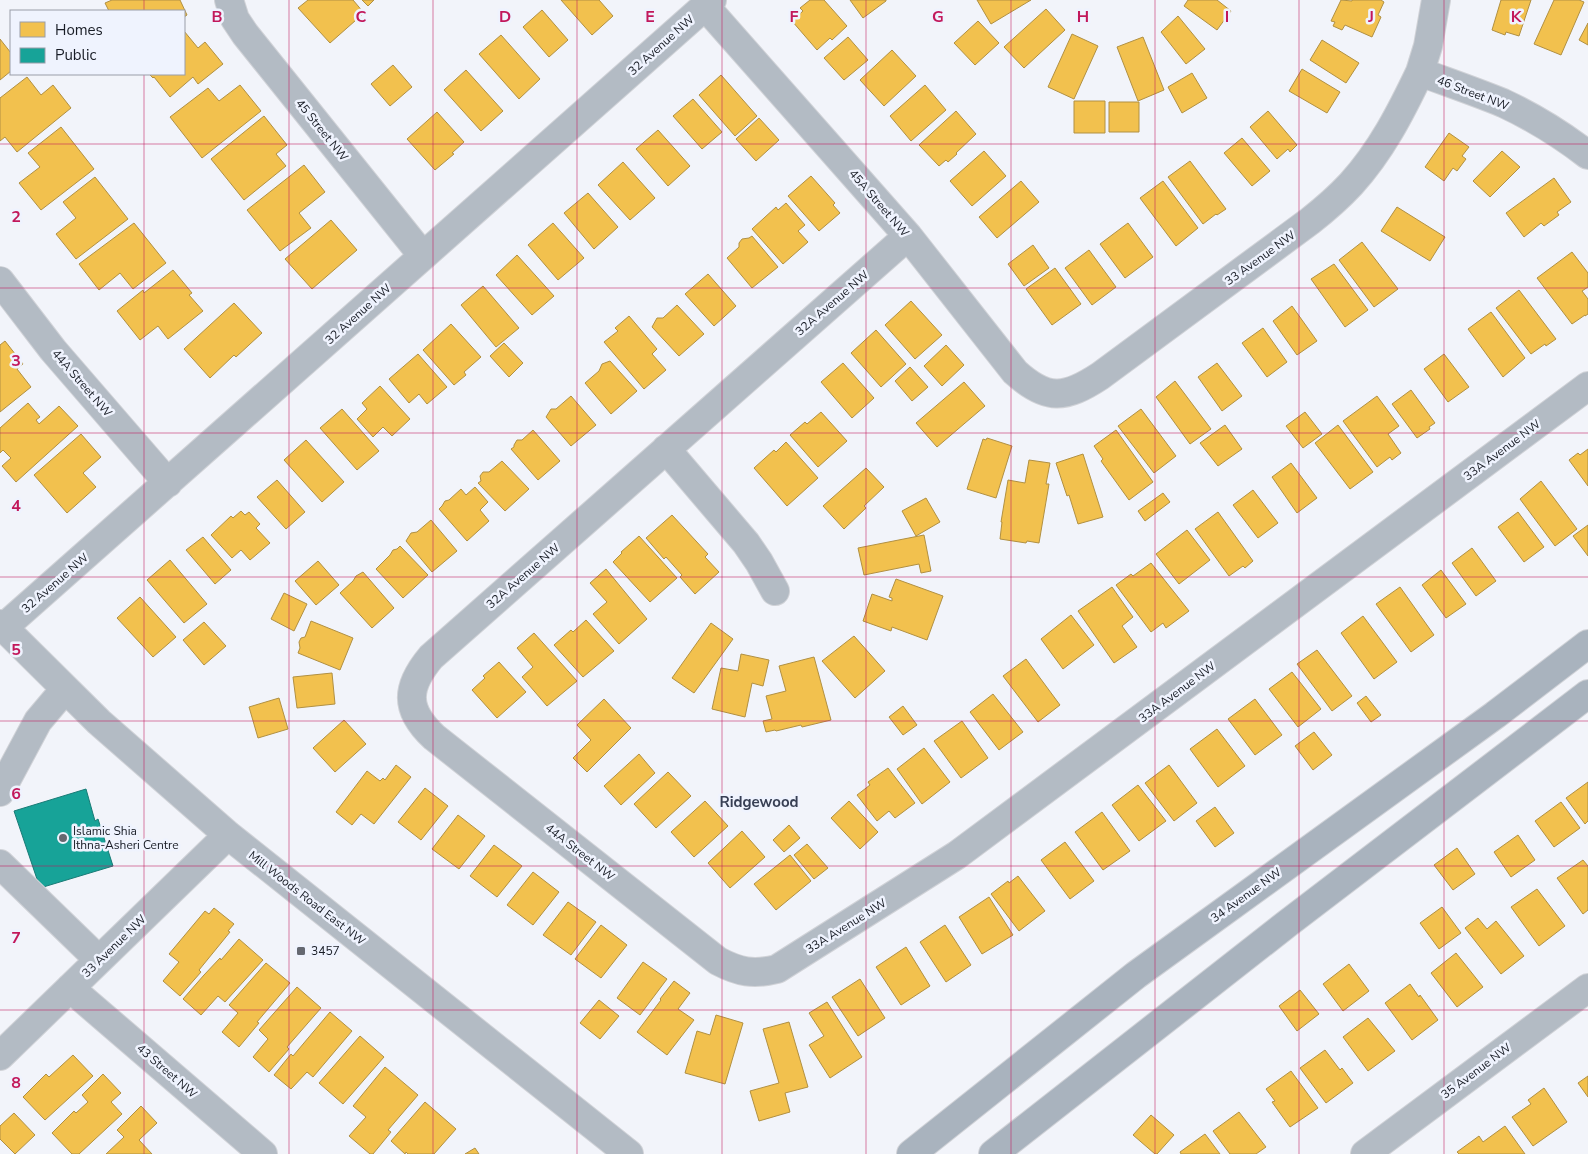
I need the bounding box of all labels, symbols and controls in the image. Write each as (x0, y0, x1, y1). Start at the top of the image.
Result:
text: B (211, 6, 223, 28)
text: C (356, 6, 367, 28)
text: D (499, 6, 511, 28)
text: E (645, 6, 655, 28)
text: F (790, 6, 799, 28)
text: G (932, 6, 944, 28)
text: H (1077, 6, 1089, 28)
text: I (1225, 6, 1229, 28)
text: J (1367, 6, 1374, 28)
text: K (1511, 6, 1523, 28)
legend (10, 10, 185, 75)
street label: 32 Avenue NW (625, 11, 697, 79)
text: Homes (55, 20, 103, 40)
text: Public (55, 45, 96, 65)
street label: 46 Street NW (1435, 72, 1511, 114)
street label: 45 Street NW (292, 96, 352, 164)
street label: 45A Street NW (845, 166, 913, 240)
text: 2 (11, 206, 21, 228)
street label: 33 Avenue NW (1222, 227, 1298, 289)
street label: 32A Avenue NW (792, 267, 872, 339)
street label: 32 Avenue NW (322, 280, 394, 348)
street label: 44A Street NW (48, 346, 116, 420)
text: 3 (11, 350, 21, 372)
street label: 33A Avenue NW (1460, 416, 1544, 484)
text: 4 (11, 495, 21, 517)
street label: 32A Avenue NW (483, 540, 563, 612)
street label: 32 Avenue NW (18, 550, 92, 616)
text: 5 (11, 639, 21, 661)
street label: 33A Avenue NW (1135, 658, 1219, 726)
text: 6 (11, 783, 21, 805)
district label: Ridgewood (719, 792, 799, 812)
street label: 44A Street NW (542, 820, 618, 884)
place label: Islamic Shia Ithna-Asheri Centre (73, 823, 179, 853)
marker: Islamic Shia Ithna-Asheri Centre (57, 832, 69, 844)
street label: Mill Woods Road East NW (245, 847, 369, 949)
street label: 34 Avenue NW (1208, 864, 1284, 926)
street label: 33A Avenue NW (803, 895, 889, 957)
street label: 33 Avenue NW (78, 911, 150, 981)
text: 7 (11, 927, 21, 949)
place label: 3457 (311, 943, 340, 959)
marker: 3457 (295, 945, 307, 957)
street label: 35 Avenue NW (1438, 1039, 1514, 1103)
street label: 43 Street NW (133, 1040, 201, 1102)
text: 8 (11, 1072, 21, 1094)

